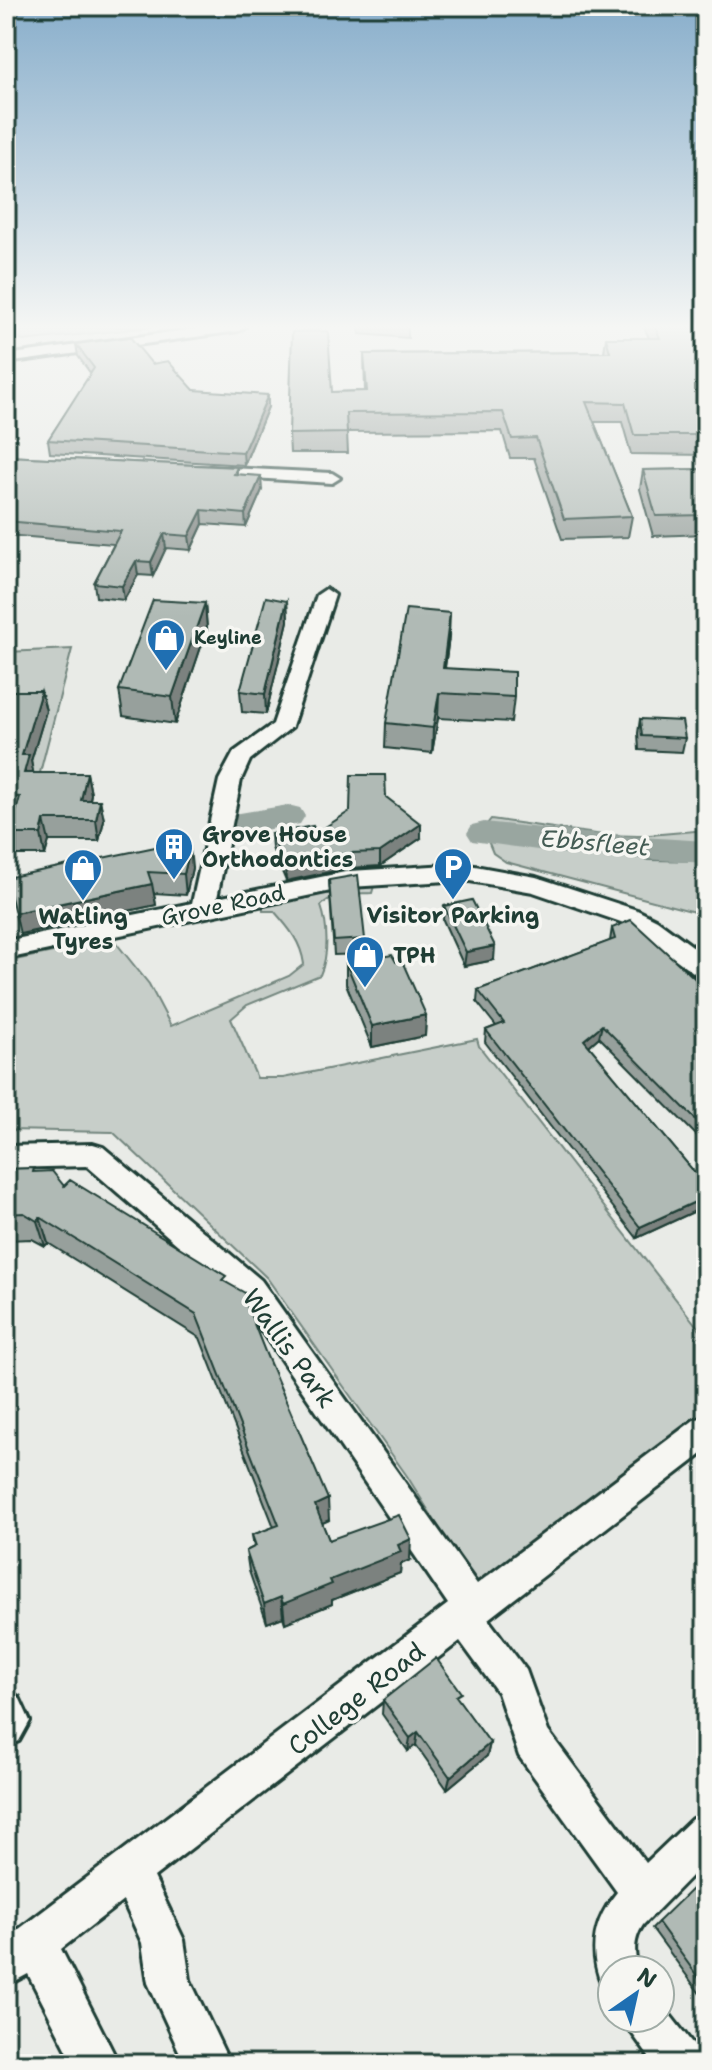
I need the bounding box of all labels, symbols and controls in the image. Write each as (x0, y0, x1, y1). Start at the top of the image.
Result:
shop icon: Keyline (145, 617, 187, 672)
place label: Keyline (194, 626, 262, 650)
place label: Grove House Orthodontics (202, 820, 353, 874)
water label: Ebbsfleet (539, 822, 651, 864)
building icon: Grove House Orthodontics (153, 826, 195, 881)
parking icon: Visitor Parking (432, 846, 474, 901)
shop icon: Watling Tyres (62, 847, 104, 902)
street label: Grove Road (159, 878, 287, 932)
place label: Visitor Parking (367, 901, 539, 930)
place label: Watling Tyres (38, 902, 128, 956)
shop icon: TPH (344, 934, 386, 989)
place label: TPH (393, 941, 436, 970)
street label: Wallis Park (235, 1281, 345, 1415)
street label: College Road (280, 1633, 432, 1763)
north arrow (596, 1954, 676, 2034)
text: N (632, 1961, 662, 1995)

